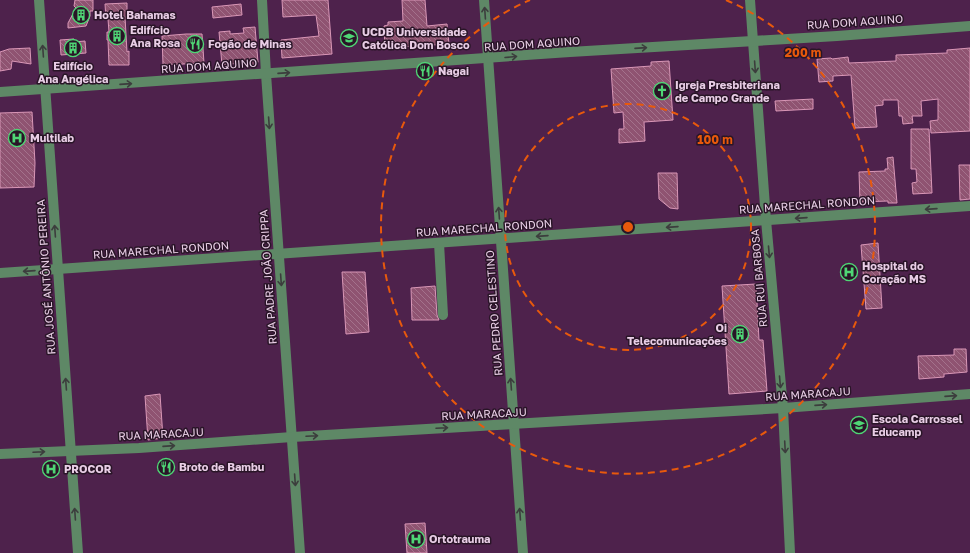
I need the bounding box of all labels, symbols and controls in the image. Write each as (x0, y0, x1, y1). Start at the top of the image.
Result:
building icon: Hotel Bahamas (71, 5, 91, 25)
one-way arrow (481, 7, 488, 20)
place label: Hotel Bahamas (94, 8, 176, 21)
street label: RUA DOM AQUINO (806, 12, 904, 31)
place label: Edifício Ana Rosa (130, 23, 180, 49)
place label: UCDB Universidade Católica Dom Bosco (362, 25, 470, 51)
building icon: Edifício Ana Rosa (107, 26, 127, 46)
school or university icon: UCDB Universidade Católica Dom Bosco (339, 28, 359, 48)
restaurant icon: Fogão de Minas (185, 34, 205, 54)
street label: RUA DOM AQUINO (483, 34, 581, 53)
place label: Fogão de Minas (208, 37, 292, 50)
building icon: Edifício Ana Angélica (63, 38, 83, 58)
one-way arrow (39, 44, 46, 57)
one-way arrow (634, 44, 647, 52)
text: 200 m (785, 45, 821, 60)
one-way arrow (504, 54, 517, 61)
street label: RUA DOM AQUINO (160, 56, 258, 75)
place label: Edifício Ana Angélica (38, 59, 108, 85)
one-way arrow (752, 60, 759, 73)
restaurant icon: Nagai (415, 61, 435, 81)
place label: Nagai (438, 64, 469, 77)
one-way arrow (277, 70, 290, 77)
place label: Igreja Presbiteriana de Campo Grande (675, 78, 780, 104)
one-way arrow (119, 80, 132, 87)
church icon: Igreja Presbiteriana de Campo Grande (652, 81, 672, 101)
one-way arrow (266, 116, 273, 129)
hospital icon: Multilab (7, 128, 27, 148)
place label: Multilab (30, 131, 74, 144)
text: 100 m (697, 132, 733, 147)
street label: RUA MARECHAL RONDON (738, 193, 876, 216)
street label: RUA JOSÉ ANTÔNIO PEREIRA (34, 198, 57, 355)
one-way arrow (925, 205, 938, 212)
one-way arrow (495, 207, 502, 220)
street label: RUA PADRE JOÃO CRIPPA (256, 209, 279, 345)
one-way arrow (795, 214, 808, 221)
street label: RUA MARECHAL RONDON (415, 216, 553, 239)
centre of rings (621, 220, 635, 234)
one-way arrow (666, 223, 679, 230)
one-way arrow (52, 225, 59, 238)
street label: RUA RUI BARBOSA (748, 228, 769, 328)
one-way arrow (536, 232, 549, 239)
street label: RUA MARECHAL RONDON (92, 238, 230, 261)
one-way arrow (765, 245, 772, 258)
street label: RUA PEDRO CELESTINO (483, 250, 504, 376)
place label: Hospital do Coração MS (862, 259, 926, 285)
hospital icon: Hospital do Coração MS (839, 262, 859, 282)
one-way arrow (23, 268, 36, 275)
one-way arrow (277, 273, 284, 286)
place label: Oi Telecomunicações (627, 321, 727, 347)
building icon: Oi Telecomunicações (730, 324, 750, 344)
one-way arrow (777, 375, 784, 388)
one-way arrow (62, 378, 69, 391)
one-way arrow (508, 378, 515, 391)
street label: RUA MARACAJU (765, 384, 851, 403)
one-way arrow (944, 392, 957, 399)
one-way arrow (815, 402, 828, 409)
street label: RUA MARACAJU (441, 405, 527, 422)
place label: Escola Carrossel Educamp (872, 412, 963, 438)
school or university icon: Escola Carrossel Educamp (849, 415, 869, 435)
one-way arrow (435, 424, 448, 432)
street label: RUA MARACAJU (118, 425, 204, 442)
one-way arrow (305, 432, 318, 439)
one-way arrow (781, 440, 788, 453)
one-way arrow (162, 442, 175, 449)
one-way arrow (32, 448, 45, 455)
restaurant icon: Broto de Bambu (156, 457, 176, 477)
hospital icon: PROCOR (41, 459, 61, 479)
place label: Broto de Bambu (179, 460, 264, 473)
place label: PROCOR (64, 462, 112, 475)
one-way arrow (291, 473, 298, 486)
one-way arrow (71, 508, 78, 521)
one-way arrow (517, 508, 524, 521)
hospital icon: Ortotrauma (406, 529, 426, 549)
place label: Ortotrauma (429, 532, 490, 545)

